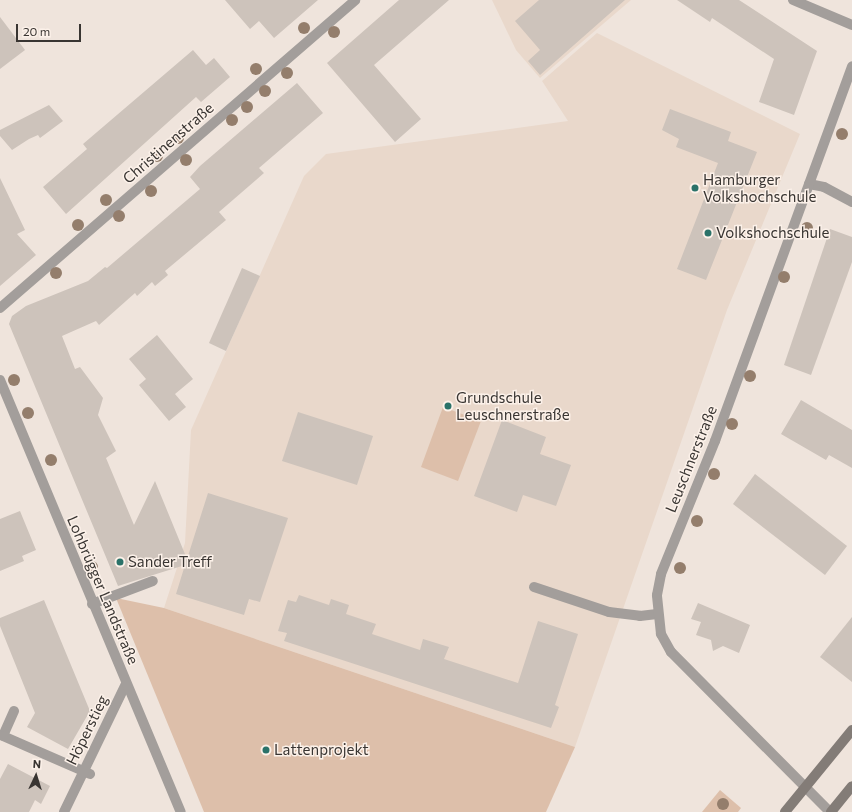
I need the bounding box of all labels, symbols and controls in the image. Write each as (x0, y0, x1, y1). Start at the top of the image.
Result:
scale bar (18, 16, 83, 42)
text: 20 m (23, 24, 50, 38)
street label: Christinenstraße (119, 99, 217, 187)
place label: Hamburger Volkshochschule (703, 170, 816, 205)
marker: Hamburger Volkshochschule (690, 183, 700, 193)
place label: Volkshochschule (716, 224, 829, 242)
marker: Volkshochschule (703, 228, 713, 238)
place label: Grundschule Leuschnerstraße (456, 388, 570, 423)
marker: Grundschule Leuschnerstraße (443, 401, 453, 411)
street label: Leuschnerstraße (661, 403, 721, 515)
street label: Lohbrügger Landstraße (64, 513, 142, 667)
place label: Sander Treff (128, 553, 212, 571)
marker: Sander Treff (115, 557, 125, 567)
street label: Höperstieg (62, 692, 112, 768)
place label: Lattenprojekt (274, 741, 369, 759)
marker: Lattenprojekt (261, 745, 271, 755)
north arrow (16, 756, 56, 796)
text: N (32, 757, 41, 770)

